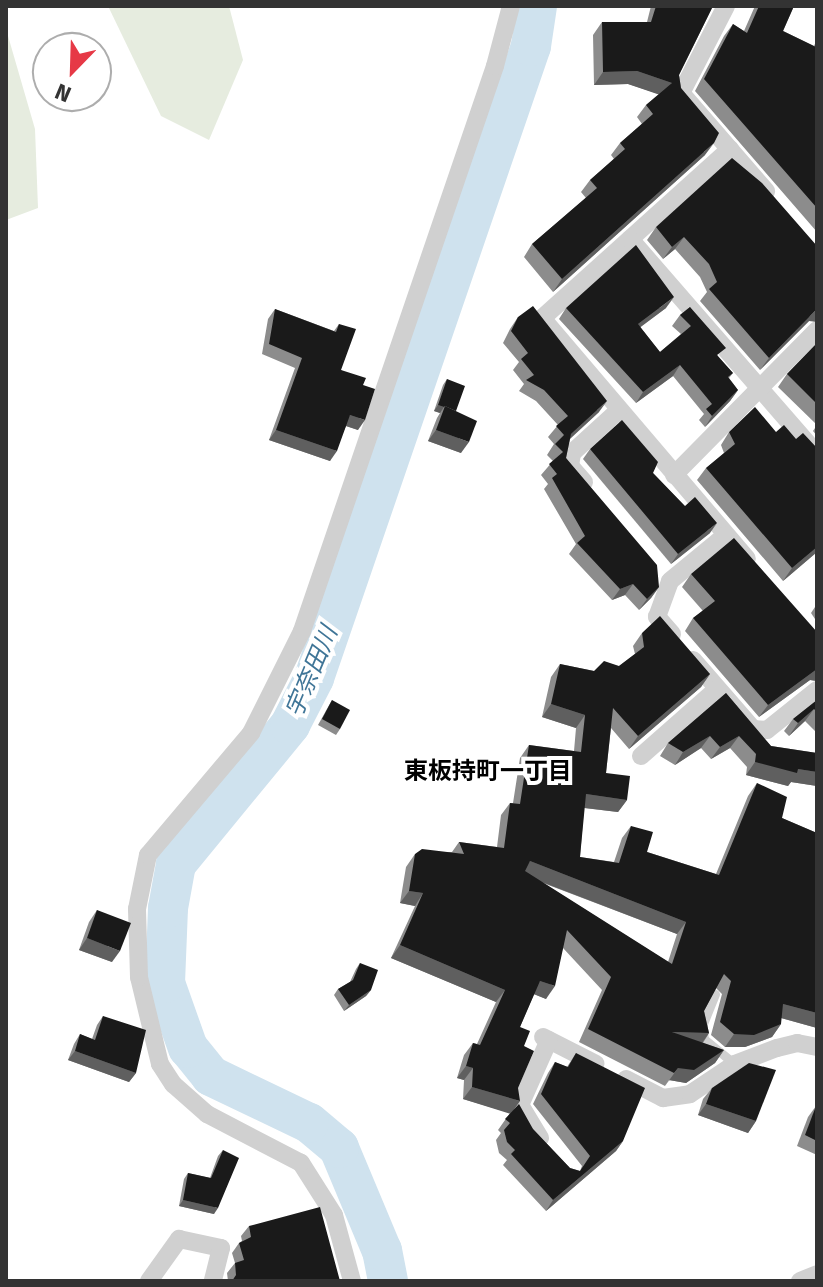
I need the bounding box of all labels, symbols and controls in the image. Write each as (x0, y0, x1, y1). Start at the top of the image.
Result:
north arrow (32, 32, 112, 112)
text: N (51, 77, 75, 108)
water label: 宇奈田川 (280, 622, 344, 722)
district label: 東板持町一丁目 (404, 758, 572, 786)

